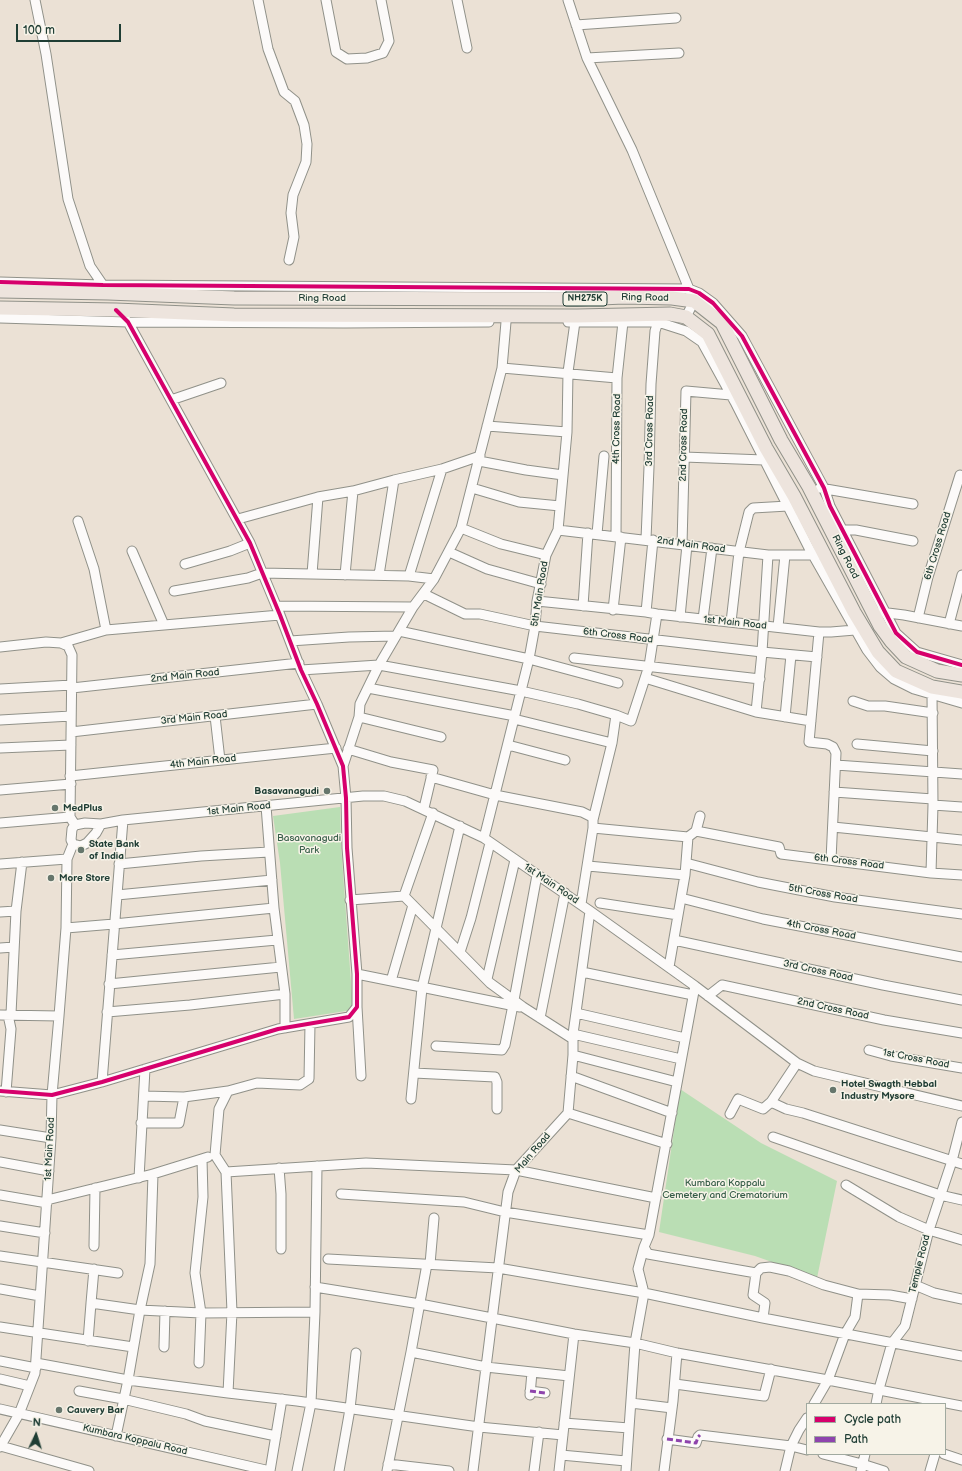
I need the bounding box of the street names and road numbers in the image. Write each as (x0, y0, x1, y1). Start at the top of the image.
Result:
street label: Ring Road (298, 292, 346, 304)
road number: NH275K (563, 292, 607, 306)
street label: Ring Road (621, 292, 669, 304)
street label: 4th Cross Road (610, 394, 624, 464)
street label: 3rd Cross Road (643, 395, 657, 467)
street label: 2nd Cross Road (677, 408, 691, 482)
street label: 6th Cross Road (922, 511, 954, 581)
street label: Ring Road (829, 533, 861, 581)
street label: 2nd Main Road (656, 534, 726, 556)
street label: 5th Main Road (529, 560, 551, 628)
street label: 1st Main Road (703, 614, 767, 632)
street label: 6th Cross Road (582, 626, 654, 646)
street label: 2nd Main Road (150, 666, 220, 686)
street label: 3rd Main Road (160, 709, 228, 727)
street label: 4th Main Road (169, 753, 237, 771)
street label: 1st Main Road (207, 800, 271, 818)
street label: 6th Cross Road (813, 852, 885, 872)
street label: 1st Main Road (521, 861, 581, 907)
street label: 5th Cross Road (787, 882, 859, 906)
street label: 4th Cross Road (785, 917, 857, 943)
street label: 3rd Cross Road (782, 958, 854, 984)
street label: 2nd Cross Road (796, 996, 870, 1022)
street label: 1st Cross Road (882, 1047, 950, 1071)
street label: 1st Main Road (42, 1117, 58, 1181)
street label: Main Road (513, 1130, 553, 1176)
street label: Temple Road (907, 1233, 933, 1295)
street label: Kumbara Koppalu Road (81, 1422, 189, 1458)

